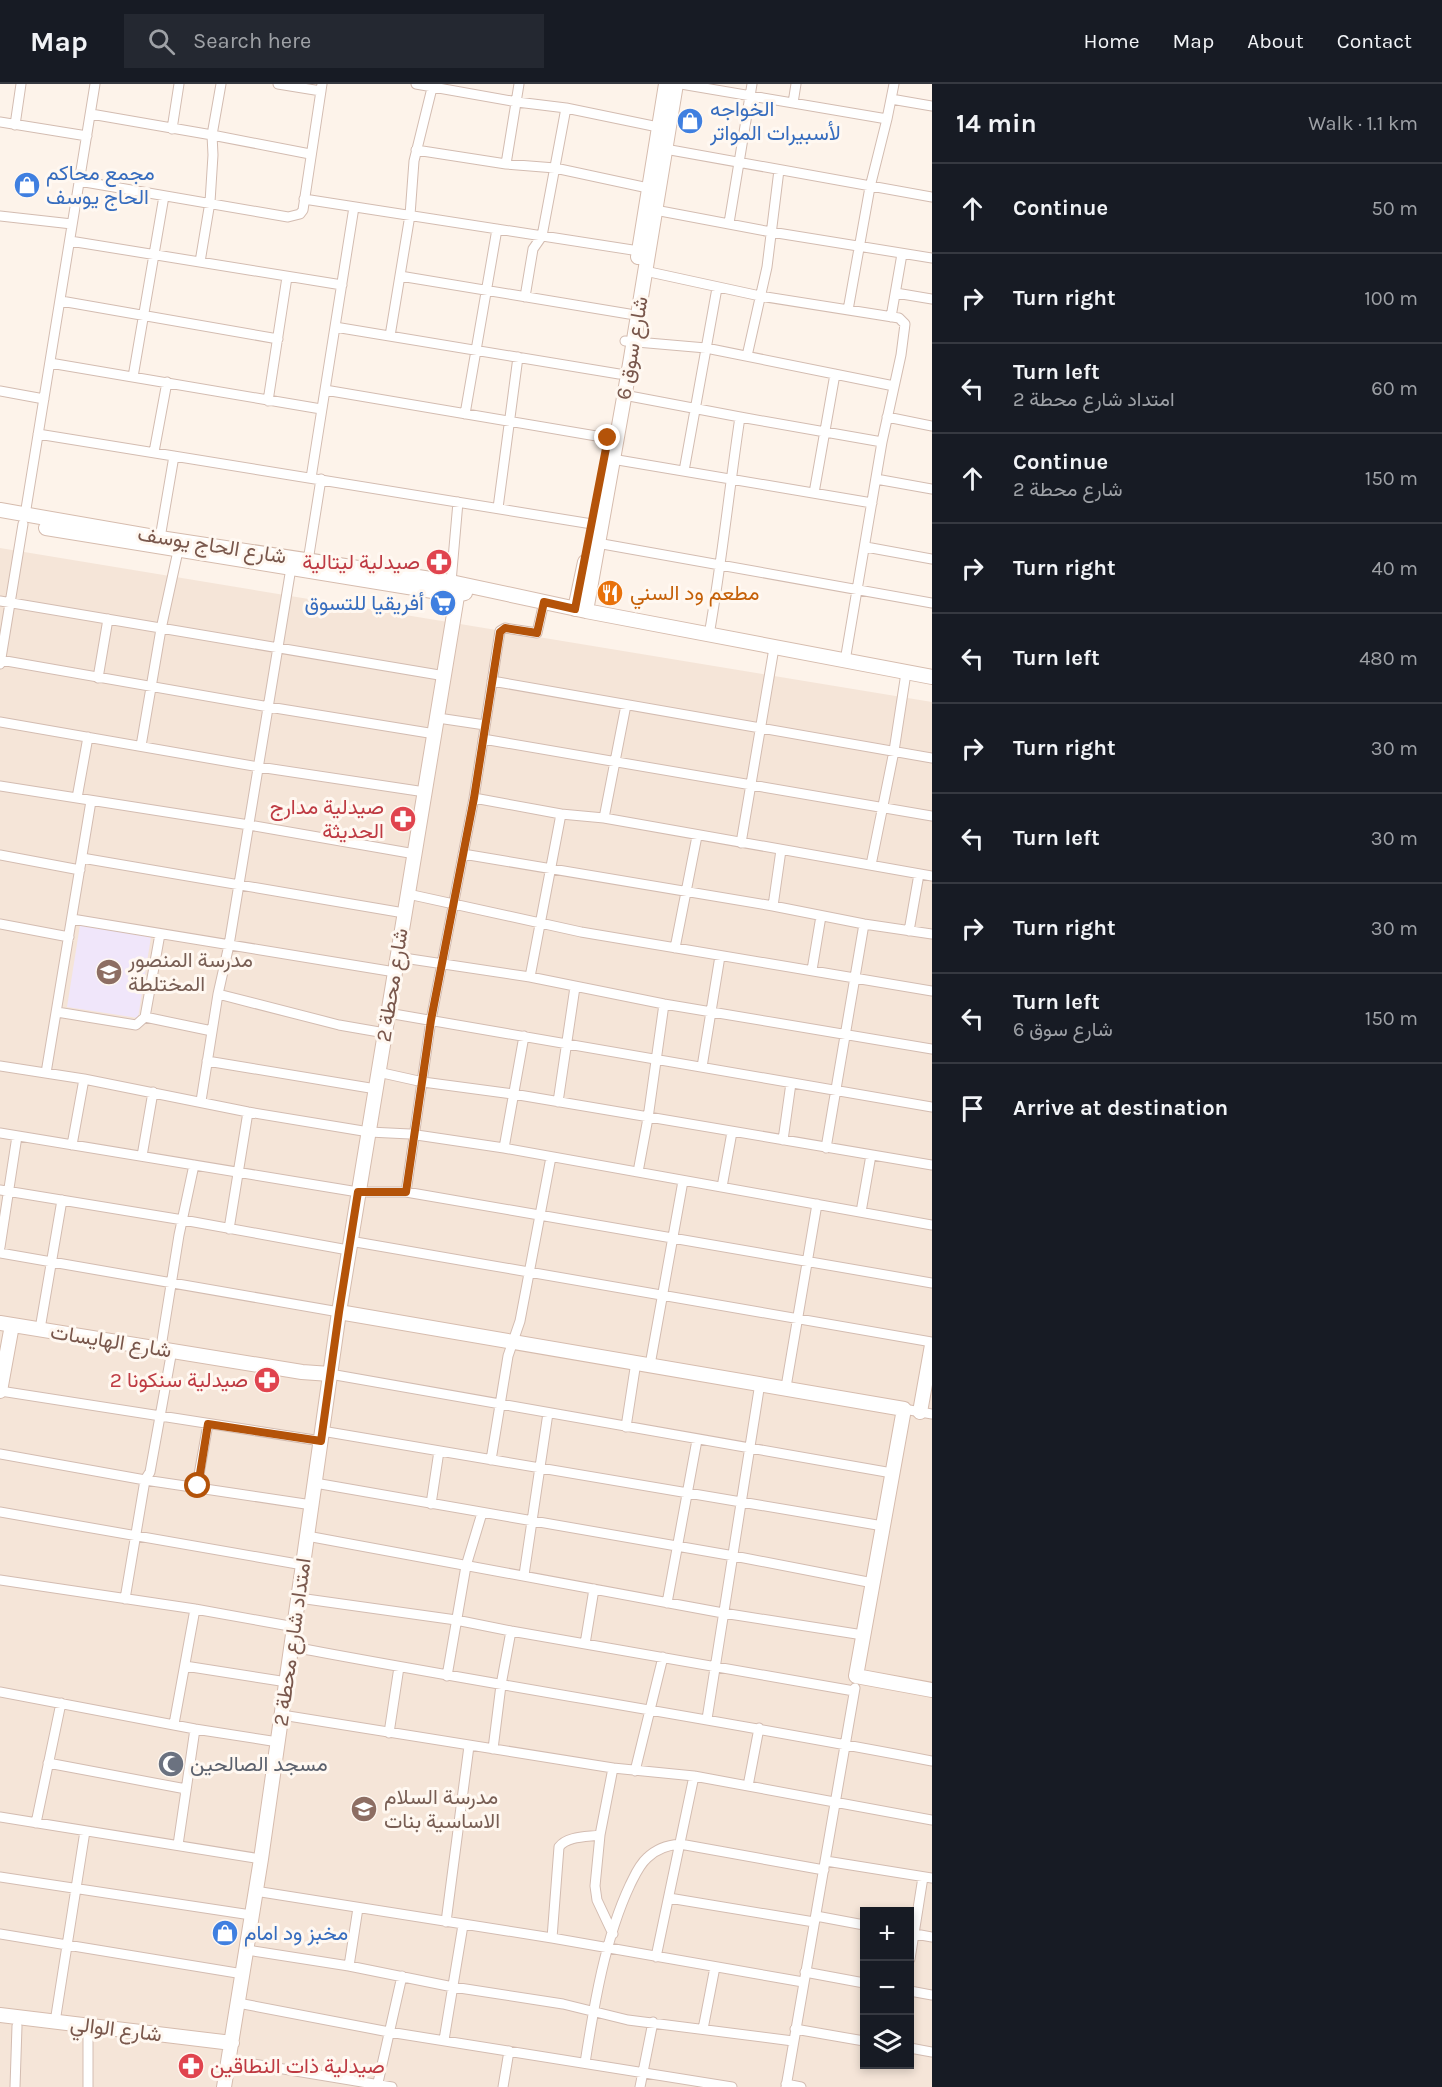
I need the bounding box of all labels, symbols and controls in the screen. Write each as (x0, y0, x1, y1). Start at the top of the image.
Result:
search box (124, 14, 544, 68)
text: Map (30, 25, 88, 58)
icon: search (145, 25, 178, 58)
text: Search here (193, 28, 311, 54)
text: Home (1084, 29, 1140, 53)
text: Map (1173, 29, 1214, 53)
text: About (1247, 29, 1304, 53)
text: Contact (1337, 29, 1412, 53)
place label: الخواجه لأسبيرات المواتر (709, 97, 841, 146)
shop icon: الخواجه لأسبيرات المواتر (675, 106, 705, 136)
text: 14 min (956, 108, 1037, 139)
text: Walk · 1.1 km (1308, 112, 1418, 135)
place label: مجمع محاكم الحاج يوسف (46, 161, 155, 211)
shop icon: مجمع محاكم الحاج يوسف (12, 170, 42, 200)
icon: ahead (956, 192, 989, 225)
text: Continue (1013, 195, 1108, 221)
text: 50 m (1371, 197, 1418, 220)
icon: right (956, 282, 989, 315)
text: Turn right (1013, 285, 1116, 311)
text: 100 m (1364, 287, 1418, 310)
street label: شارع سوق 6 (611, 294, 655, 402)
text: Turn left (1013, 359, 1100, 385)
icon: left (956, 372, 989, 405)
text: 60 m (1371, 377, 1418, 400)
text: امتداد شارع محطة 2 (1013, 388, 1175, 411)
route end (594, 424, 620, 450)
text: Continue (1013, 449, 1108, 475)
icon: ahead (956, 462, 989, 495)
text: 150 m (1365, 467, 1418, 490)
text: شارع محطة 2 (1013, 478, 1122, 501)
street label: شارع الحاج يوسف (136, 521, 288, 571)
pharmacy icon: صيدلية ليتالية (424, 547, 454, 577)
place label: صيدلية ليتالية (302, 550, 420, 574)
icon: right (956, 552, 989, 585)
text: Turn right (1013, 555, 1116, 581)
text: 40 m (1372, 557, 1418, 580)
restaurant icon: مطعم ود السني (595, 578, 625, 608)
place label: مطعم ود السني (630, 581, 759, 610)
supermarket icon: أفريقيا للتسوق (428, 588, 458, 618)
place label: أفريقيا للتسوق (304, 591, 424, 616)
icon: left (956, 642, 989, 675)
text: Turn left (1013, 645, 1100, 671)
text: 480 m (1359, 647, 1418, 670)
icon: right (956, 732, 989, 765)
text: Turn right (1013, 735, 1116, 761)
text: 30 m (1371, 737, 1418, 760)
place label: صيدلية مدارج الحديثة (270, 795, 384, 843)
pharmacy icon: صيدلية مدارج الحديثة (388, 804, 418, 834)
icon: left (956, 822, 989, 855)
text: Turn left (1013, 825, 1100, 851)
text: 30 m (1371, 827, 1418, 850)
icon: right (956, 912, 989, 945)
text: Turn right (1013, 915, 1116, 941)
text: 30 m (1371, 917, 1418, 940)
street label: شارع محطة 2 (371, 926, 415, 1044)
place label: مدرسة المنصور المختلطة (127, 948, 253, 996)
school or university icon: مدرسة المنصور المختلطة (94, 957, 124, 987)
text: Turn left (1013, 989, 1100, 1015)
icon: left (956, 1002, 989, 1035)
text: 150 m (1365, 1007, 1418, 1030)
text: شارع سوق 6 (1013, 1018, 1113, 1041)
icon: arrive (956, 1092, 989, 1125)
text: Arrive at destination (1013, 1095, 1228, 1121)
street label: شارع الهايسات (48, 1320, 173, 1364)
pharmacy icon: صيدلية سنكونا 2 (252, 1365, 282, 1395)
place label: صيدلية سنكونا 2 (110, 1368, 248, 1393)
route start (184, 1472, 210, 1498)
street label: امتداد شارع محطة 2 (268, 1556, 318, 1728)
mosque icon: مسجد الصالحين (156, 1749, 186, 1779)
place label: مسجد الصالحين (190, 1752, 328, 1776)
place label: مدرسة السلام الاساسية بنات (384, 1785, 500, 1833)
school or university icon: مدرسة السلام الاساسية بنات (349, 1794, 379, 1824)
map controls (860, 1907, 914, 2069)
button: + (860, 1907, 914, 1961)
shop icon: مخبز ود امام (210, 1918, 240, 1948)
place label: مخبز ود امام (244, 1921, 348, 1947)
button: − (860, 1961, 914, 2015)
street label: شارع الوالي (68, 2011, 163, 2051)
button: layers (860, 2015, 914, 2069)
pharmacy icon: صيدلية ذات النطاقين (176, 2051, 206, 2081)
place label: صيدلية ذات النطاقين (210, 2054, 385, 2078)

